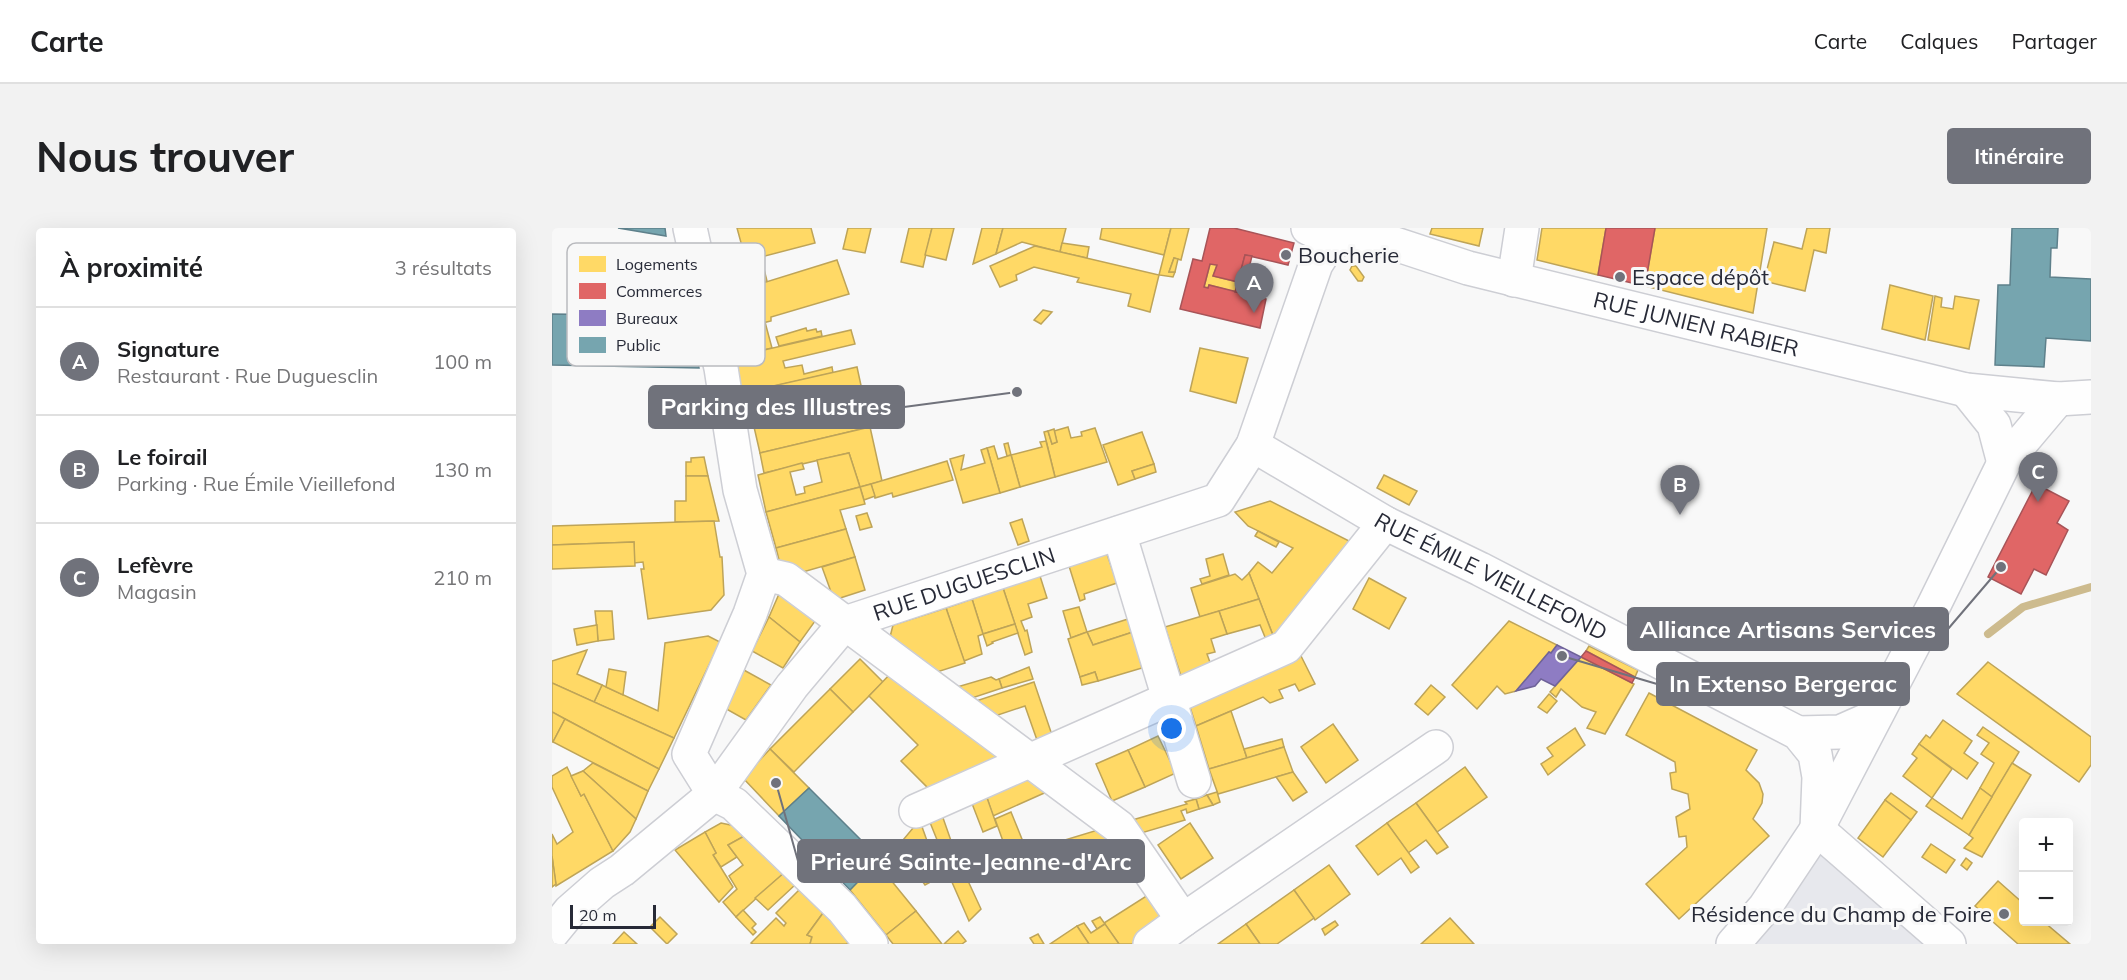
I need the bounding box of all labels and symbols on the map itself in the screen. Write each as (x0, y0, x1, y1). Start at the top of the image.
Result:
place label: Boucherie (1298, 241, 1399, 269)
legend (567, 243, 765, 366)
marker: Boucherie (1279, 248, 1293, 262)
text: Logements (616, 254, 698, 274)
place label: Espace dépôt (1632, 263, 1769, 291)
pin: A (1234, 264, 1274, 313)
marker: Espace dépôt (1613, 270, 1627, 284)
text: Commerces (616, 281, 702, 301)
street label: RUE JUNIEN RABIER (1591, 285, 1802, 363)
text: Bureaux (616, 308, 678, 328)
text: Public (616, 335, 661, 355)
callout: Parking des Illustres (649, 386, 904, 428)
text: Parking des Illustres (661, 391, 891, 421)
pin: C (2018, 452, 2058, 502)
pin: B (1660, 466, 1700, 515)
street label: RUE ÉMILE VIEILLEFOND (1370, 506, 1612, 646)
street label: RUE DUGUESCLIN (869, 541, 1059, 627)
callout: Alliance Artisans Services (1628, 608, 1948, 650)
text: Alliance Artisans Services (1640, 614, 1936, 644)
callout: In Extenso Bergerac (1657, 663, 1909, 705)
text: In Extenso Bergerac (1669, 668, 1897, 698)
your location (1157, 714, 1186, 743)
callout: Prieuré Sainte-Jeanne-d'Arc (798, 840, 1144, 882)
text: Prieuré Sainte-Jeanne-d'Arc (810, 846, 1132, 876)
place label: Résidence du Champ de Foire (1691, 900, 1992, 928)
scale bar (570, 902, 656, 930)
marker: Résidence du Champ de Foire (1997, 907, 2011, 921)

